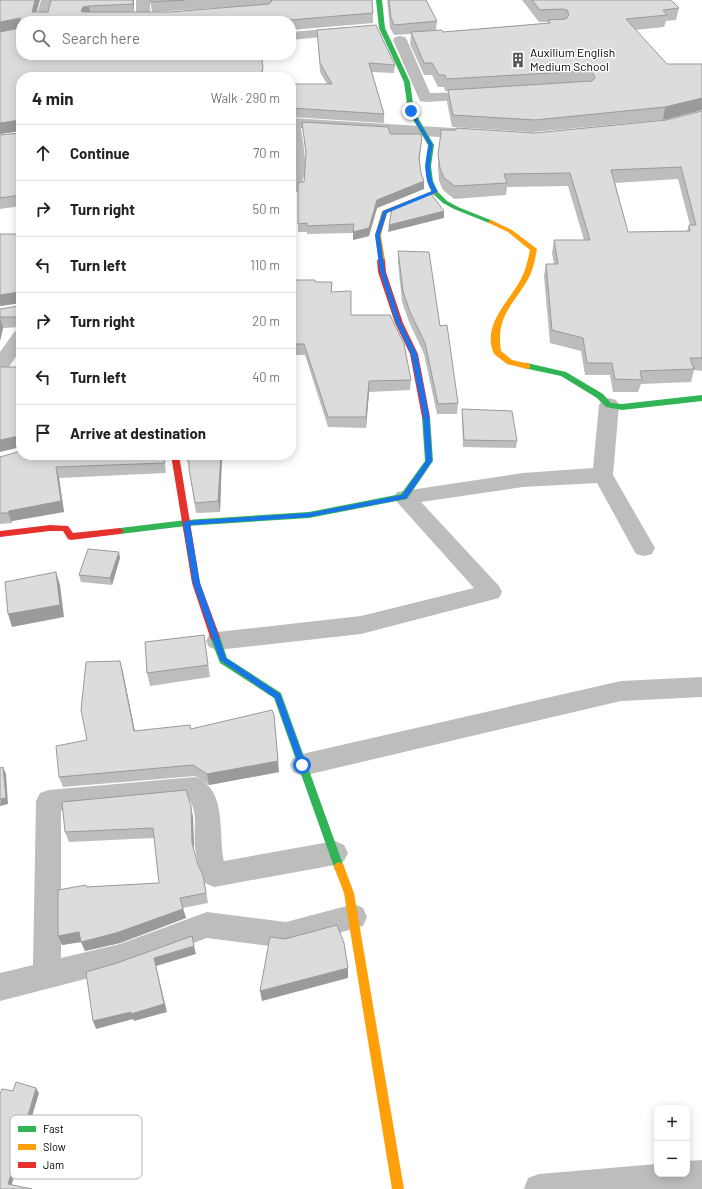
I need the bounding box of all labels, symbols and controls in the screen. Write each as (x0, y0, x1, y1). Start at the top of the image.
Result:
search box (16, 16, 296, 60)
icon: search (30, 27, 52, 49)
text: Search here (62, 29, 140, 47)
place label: Auxilium English Medium School (530, 45, 615, 73)
building icon: Auxilium English Medium School (509, 51, 527, 69)
text: 4 min (32, 88, 74, 108)
text: Walk · 290 m (211, 90, 280, 106)
route end (402, 102, 420, 120)
icon: ahead (32, 142, 54, 164)
text: Continue (70, 144, 130, 162)
text: 70 m (253, 145, 280, 161)
icon: right (32, 198, 54, 220)
text: Turn right (70, 200, 135, 218)
text: 50 m (253, 201, 280, 217)
icon: left (32, 254, 54, 276)
text: Turn left (70, 256, 126, 274)
text: 110 m (250, 257, 280, 273)
icon: right (32, 310, 54, 332)
text: Turn right (70, 312, 135, 330)
text: 20 m (252, 313, 280, 329)
icon: left (32, 366, 54, 388)
text: Turn left (70, 368, 126, 386)
text: 40 m (252, 369, 280, 385)
icon: arrive (32, 422, 54, 444)
text: Arrive at destination (70, 424, 206, 442)
route start (293, 756, 311, 774)
map controls (654, 1105, 690, 1177)
button: + (654, 1105, 690, 1141)
legend (10, 1115, 142, 1179)
text: Fast (43, 1122, 64, 1135)
text: Slow (43, 1140, 66, 1153)
button: − (654, 1141, 690, 1177)
text: Jam (43, 1158, 64, 1171)

